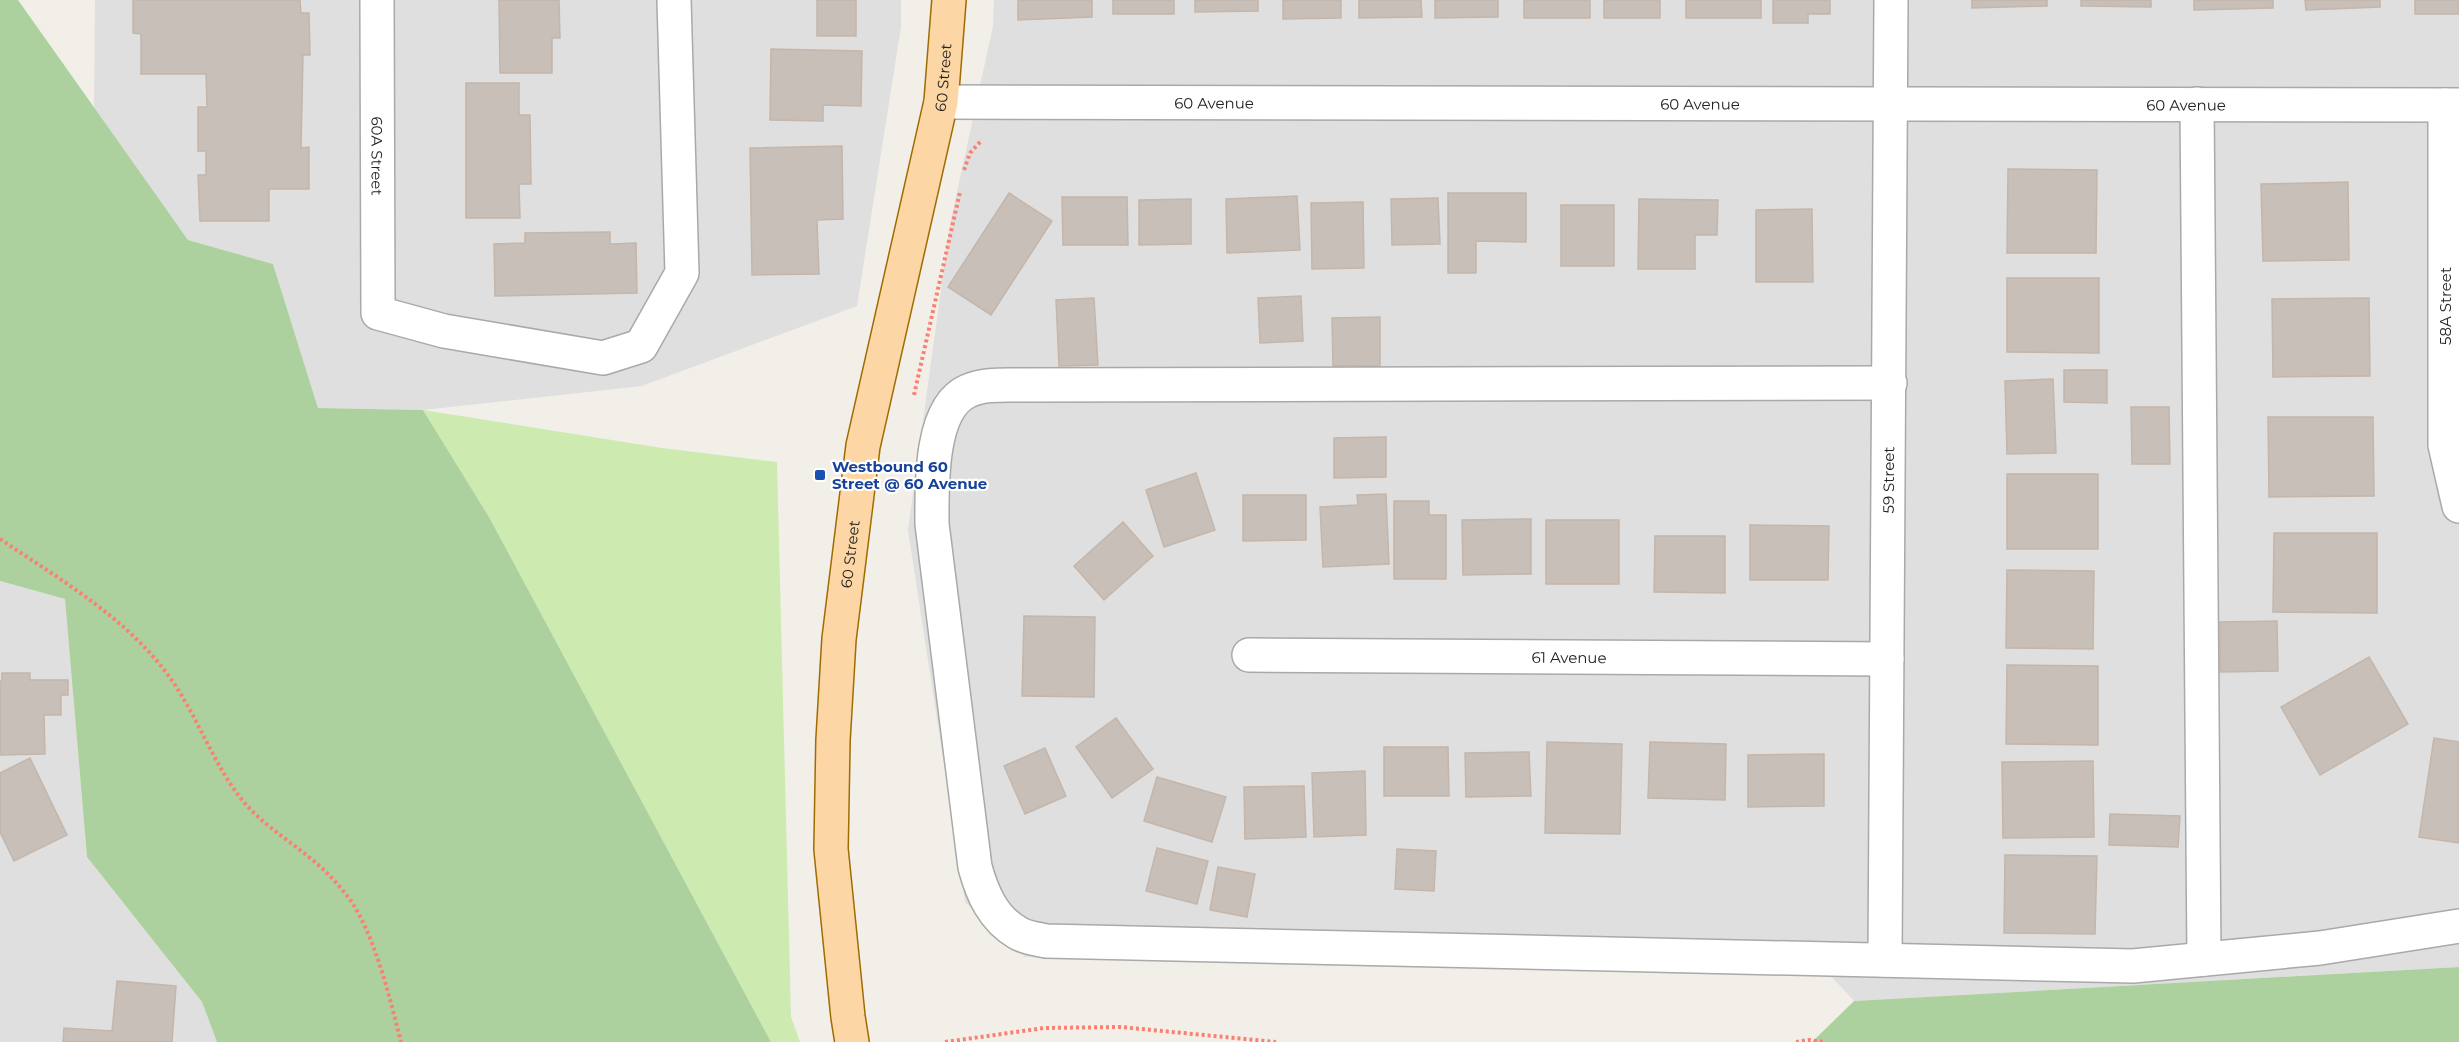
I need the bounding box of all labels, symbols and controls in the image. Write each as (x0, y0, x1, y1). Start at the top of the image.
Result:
street label: 60 Street (930, 43, 955, 114)
street label: 60 Avenue (1174, 93, 1254, 112)
street label: 60 Avenue (1660, 94, 1740, 113)
street label: 60 Avenue (2146, 95, 2226, 114)
street label: 60A Street (368, 116, 387, 196)
street label: 58A Street (2436, 267, 2455, 345)
street label: 59 Street (1878, 446, 1898, 514)
place label: Westbound 60 Street @ 60 Avenue (832, 457, 987, 493)
marker: Westbound 60 Street @ 60 Avenue (813, 468, 827, 482)
street label: 60 Street (836, 519, 863, 589)
street label: 61 Avenue (1531, 647, 1607, 667)

